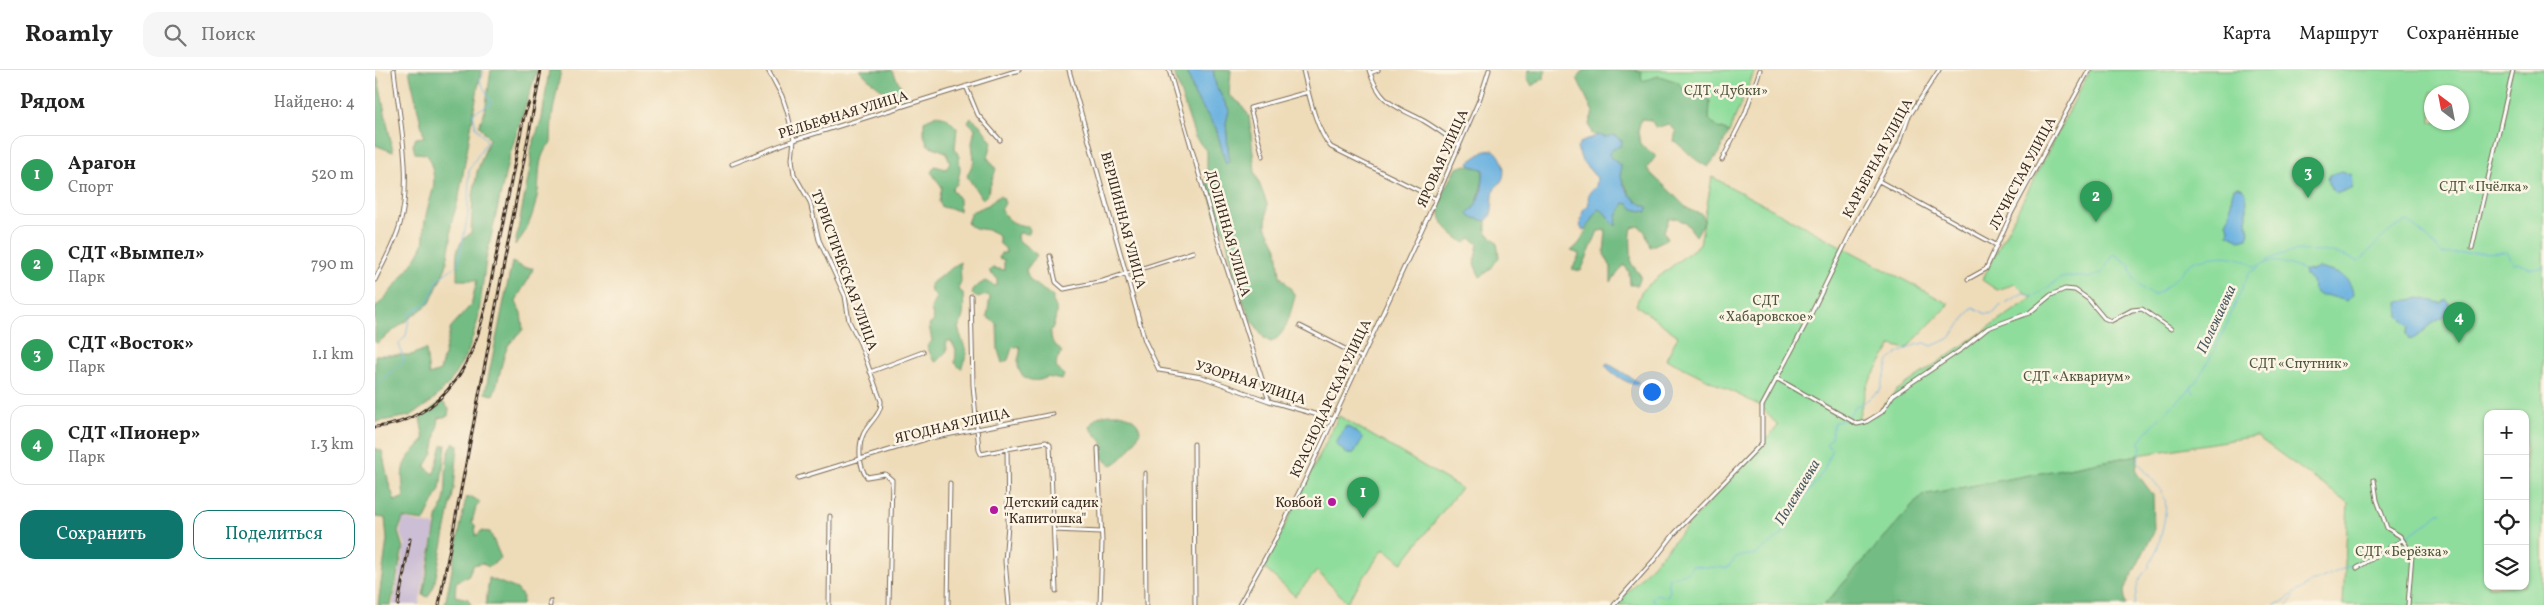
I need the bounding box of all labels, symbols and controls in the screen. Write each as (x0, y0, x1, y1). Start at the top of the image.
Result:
search box (143, 12, 493, 57)
text: Roamly (25, 18, 113, 52)
icon: search (161, 21, 189, 49)
text: Поиск (201, 22, 255, 48)
text: Карта (2222, 22, 2271, 47)
text: Маршрут (2299, 22, 2379, 47)
text: Сохранённые (2407, 22, 2519, 47)
park label: СДТ «Дубки» (1684, 82, 1768, 101)
north arrow (2424, 85, 2469, 130)
street label: РЕЛЬЕФНАЯ УЛИЦА (776, 87, 911, 144)
text: Рядом (20, 88, 85, 117)
text: Найдено: 4 (274, 92, 355, 114)
street label: КАРЬЕРНАЯ УЛИЦА (1839, 95, 1918, 222)
street label: ЯРОВАЯ УЛИЦА (1413, 106, 1474, 211)
street label: ЛУЧИСТАЯ УЛИЦА (1986, 114, 2061, 233)
street label: ВЕРШИННАЯ УЛИЦА (1095, 150, 1150, 291)
text: Арагон (68, 151, 136, 177)
pin: 3 (2292, 157, 2324, 198)
text: 1 (34, 164, 40, 186)
text: 520 m (311, 164, 354, 186)
street label: ДОЛИННАЯ УЛИЦА (1200, 168, 1255, 299)
text: Спорт (68, 177, 113, 199)
park label: СДТ «Пчёлка» (2439, 178, 2529, 197)
pin: 2 (2080, 181, 2112, 222)
street label: ТУРИСТИЧЕСКАЯ УЛИЦА (806, 187, 882, 354)
text: СДТ «Вымпел» (68, 241, 205, 267)
text: 2 (33, 254, 41, 276)
text: 790 m (311, 254, 354, 276)
text: Парк (68, 267, 105, 289)
water label: Полежаевка (2192, 282, 2242, 357)
park label: СДТ «Хабаровское» (1719, 292, 1813, 327)
pin: 4 (2443, 302, 2475, 343)
street label: КРАСНОДАРСКАЯ УЛИЦА (1286, 316, 1377, 481)
text: СДТ «Восток» (68, 331, 194, 357)
text: 3 (33, 344, 41, 366)
text: 1.1 km (312, 344, 354, 366)
park label: СДТ «Спутник» (2249, 355, 2349, 374)
text: Парк (68, 357, 105, 379)
street label: УЗОРНАЯ УЛИЦА (1193, 357, 1309, 410)
park label: СДТ «Аквариум» (2023, 368, 2131, 387)
your location (1639, 379, 1665, 405)
street label: ЯГОДНАЯ УЛИЦА (893, 404, 1012, 449)
map controls (2484, 410, 2529, 590)
button: + (2484, 410, 2529, 455)
text: СДТ «Пионер» (68, 421, 200, 447)
text: 4 (32, 434, 42, 456)
text: 1.3 km (310, 434, 354, 456)
text: Парк (68, 447, 105, 469)
button: − (2484, 455, 2529, 500)
water label: Полежаевка (1770, 456, 1826, 530)
pin: 1 (1347, 477, 1379, 518)
place label: Детский садик "Капитошка" (1004, 494, 1099, 529)
place label: Ковбой (1275, 494, 1322, 513)
marker: Ковбой (1326, 496, 1338, 508)
button: locate (2484, 500, 2529, 545)
marker: Детский садик "Капитошка" (988, 504, 1000, 516)
button: Сохранить (20, 510, 183, 559)
button: Поделиться (193, 510, 355, 559)
park label: СДТ «Берёзка» (2355, 543, 2449, 562)
button: layers (2484, 545, 2529, 590)

